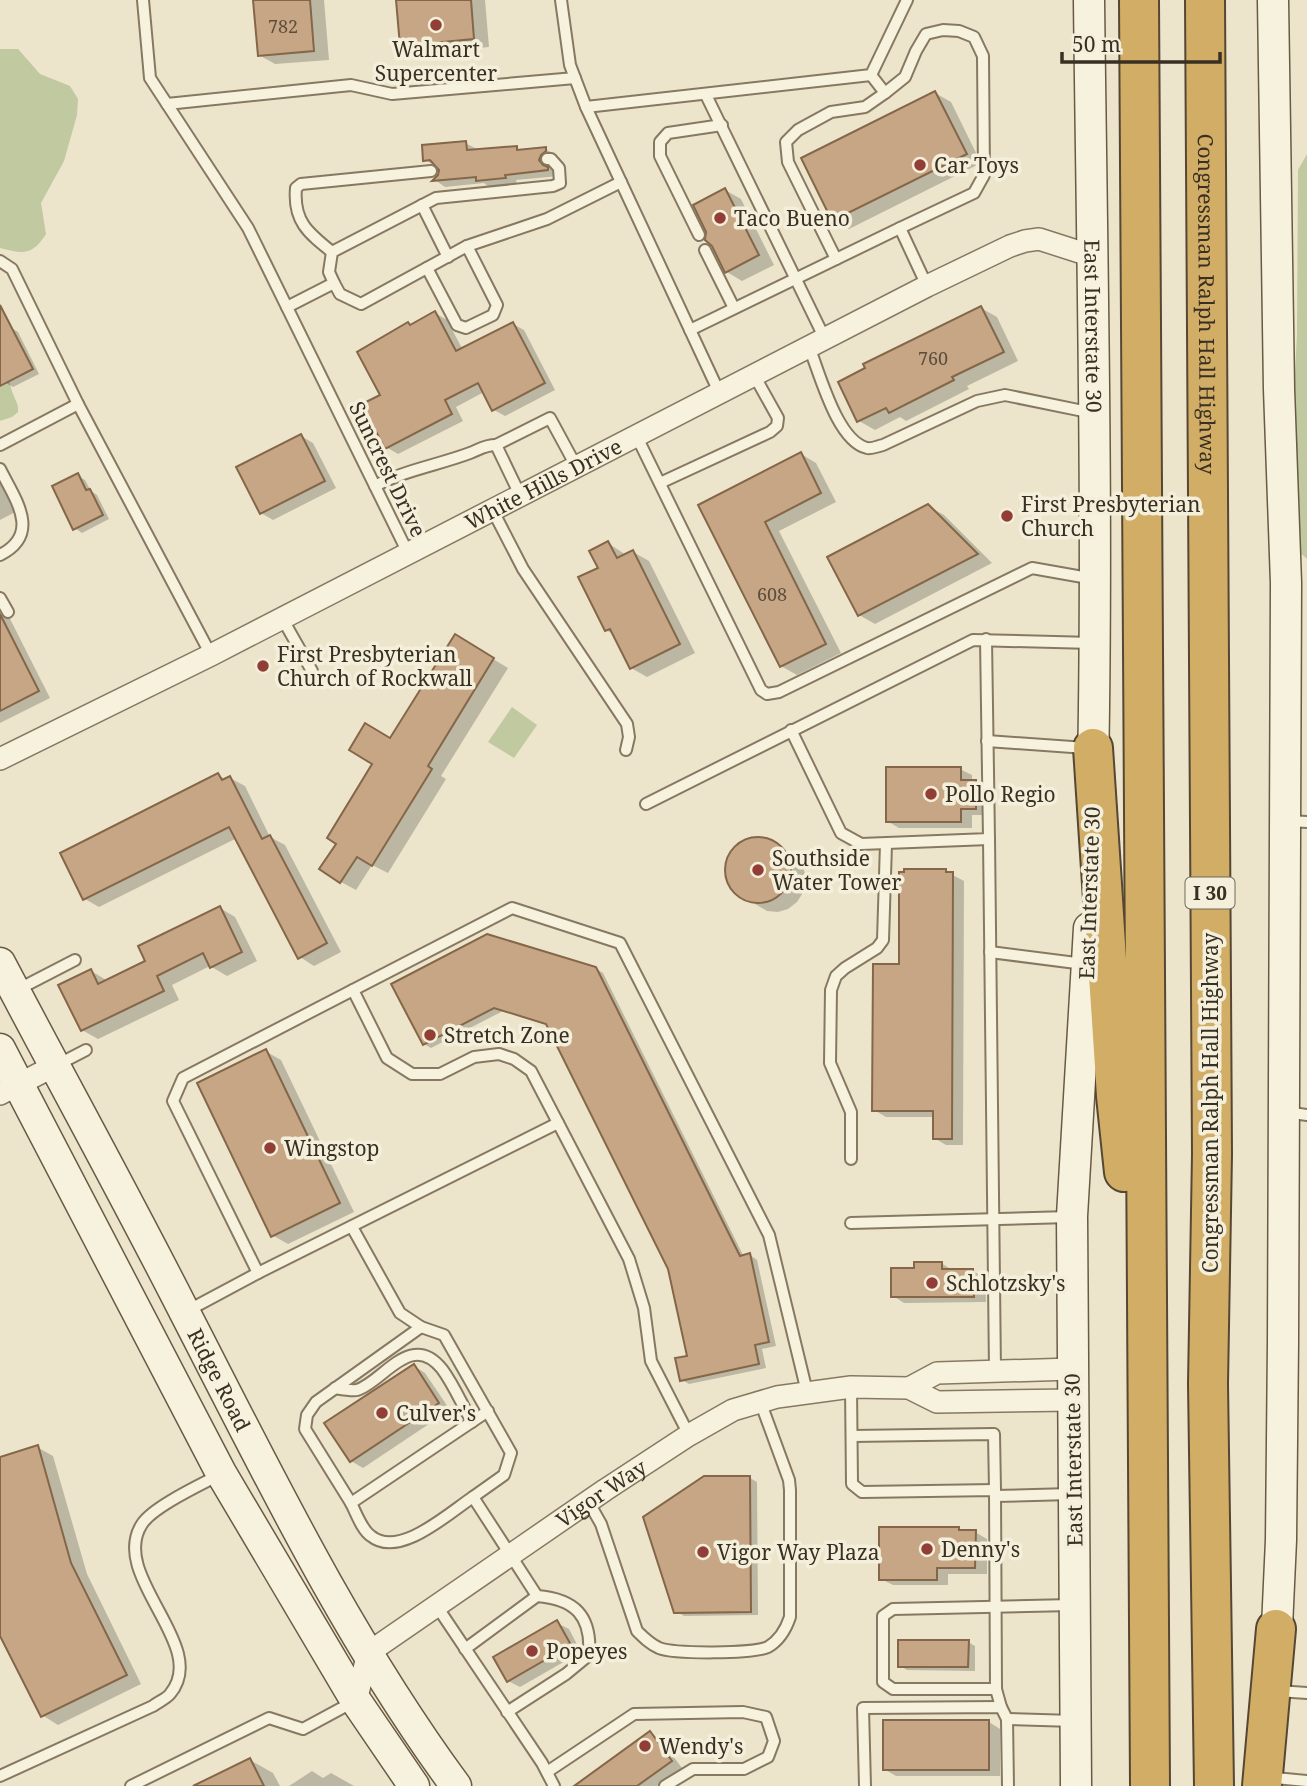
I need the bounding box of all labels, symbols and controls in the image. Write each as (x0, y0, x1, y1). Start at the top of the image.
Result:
house number: 782 (268, 14, 298, 38)
marker: Walmart Supercenter (428, 17, 444, 33)
scale bar (1062, 21, 1220, 65)
text: 50 m (1072, 30, 1121, 58)
place label: Walmart Supercenter (375, 35, 497, 87)
street label: Congressman Ralph Hall Highway (1192, 133, 1222, 475)
place label: Car Toys (934, 151, 1019, 179)
marker: Car Toys (912, 157, 928, 173)
place label: Taco Bueno (734, 204, 850, 232)
marker: Taco Bueno (712, 210, 728, 226)
street label: East Interstate 30 (1078, 239, 1108, 413)
house number: 760 (918, 346, 948, 370)
street label: Suncrest Drive (343, 397, 433, 541)
street label: White Hills Drive (460, 432, 627, 536)
place label: First Presbyterian Church (1021, 490, 1201, 542)
marker: First Presbyterian Church (999, 508, 1015, 524)
house number: 608 (757, 582, 787, 606)
place label: First Presbyterian Church of Rockwall (277, 640, 473, 692)
marker: First Presbyterian Church of Rockwall (255, 658, 271, 674)
place label: Pollo Regio (945, 780, 1056, 808)
marker: Pollo Regio (923, 786, 939, 802)
street label: East Interstate 30 (1072, 806, 1106, 980)
place label: Southside Water Tower (772, 844, 902, 896)
marker: Southside Water Tower (750, 862, 766, 878)
road number: I 30 (1186, 878, 1234, 908)
street label: Congressman Ralph Hall Highway (1196, 933, 1224, 1273)
place label: Stretch Zone (444, 1021, 570, 1049)
marker: Stretch Zone (422, 1027, 438, 1043)
place label: Wingstop (284, 1134, 379, 1162)
marker: Wingstop (262, 1140, 278, 1156)
place label: Schlotzsky's (946, 1269, 1066, 1297)
marker: Schlotzsky's (924, 1275, 940, 1291)
street label: Ridge Road (181, 1324, 257, 1436)
street label: East Interstate 30 (1057, 1373, 1089, 1547)
place label: Culver's (396, 1399, 476, 1427)
marker: Culver's (374, 1405, 390, 1421)
street label: Vigor Way (550, 1453, 652, 1534)
place label: Denny's (941, 1535, 1020, 1563)
place label: Vigor Way Plaza (717, 1538, 879, 1566)
marker: Denny's (919, 1541, 935, 1557)
marker: Vigor Way Plaza (695, 1544, 711, 1560)
place label: Popeyes (546, 1637, 628, 1665)
marker: Popeyes (524, 1643, 540, 1659)
place label: Wendy's (659, 1732, 743, 1760)
marker: Wendy's (637, 1738, 653, 1754)

